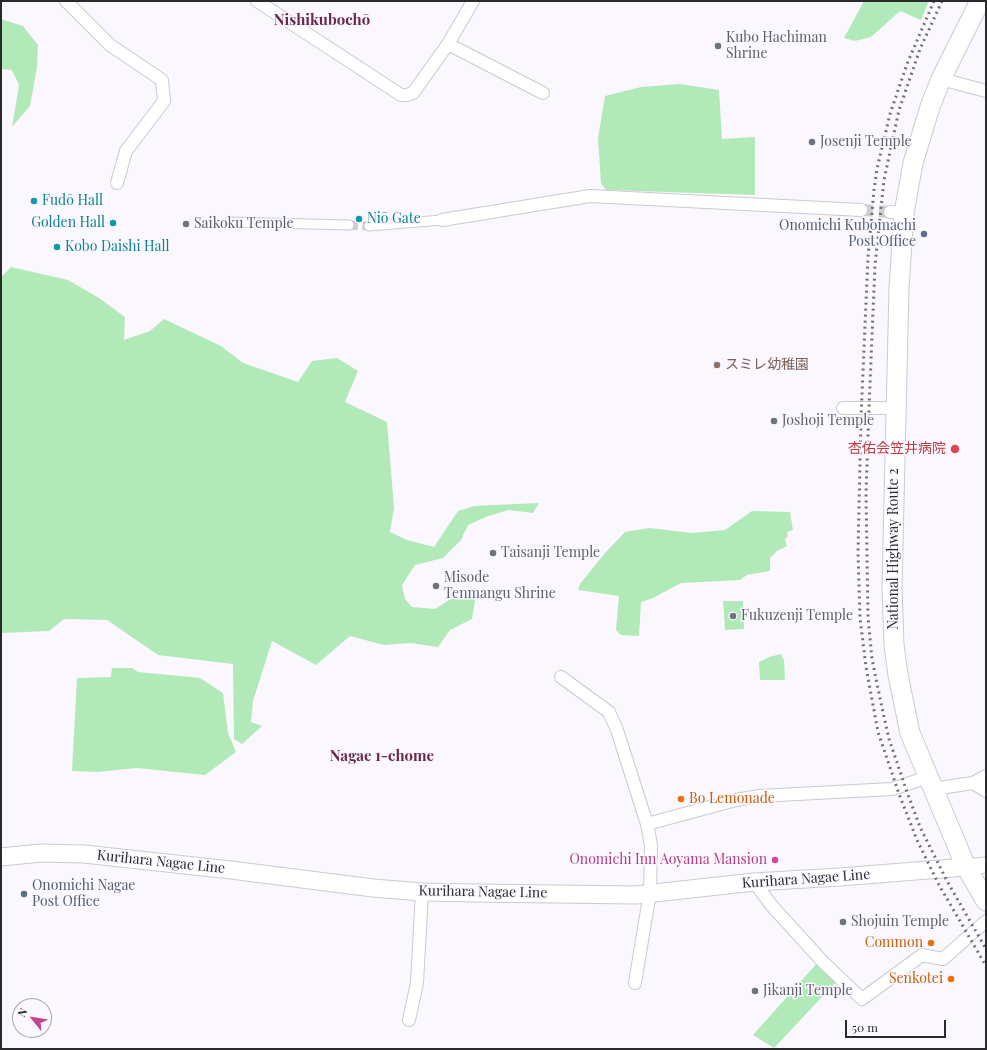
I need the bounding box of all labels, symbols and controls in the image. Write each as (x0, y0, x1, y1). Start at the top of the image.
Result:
district label: Nishikubochō (274, 11, 370, 29)
place label: Kubo Hachiman Shrine (726, 30, 827, 62)
marker: Kubo Hachiman Shrine (713, 41, 723, 51)
place label: Josenji Temple (820, 134, 912, 150)
marker: Josenji Temple (807, 137, 817, 147)
place label: Fudō Hall (42, 193, 103, 209)
marker: Fudō Hall (29, 196, 39, 206)
place label: Niō Gate (367, 211, 421, 227)
marker: Niō Gate (354, 214, 364, 224)
place label: Golden Hall (31, 215, 105, 231)
place label: Saikoku Temple (194, 216, 293, 232)
marker: Golden Hall (108, 218, 118, 228)
place label: Onomichi Kubomachi Post Office (779, 218, 916, 250)
marker: Saikoku Temple (181, 219, 191, 229)
marker: Onomichi Kubomachi Post Office (919, 229, 929, 239)
place label: Kobo Daishi Hall (65, 239, 170, 255)
marker: Kobo Daishi Hall (52, 242, 62, 252)
place label: スミレ幼稚園 (725, 357, 809, 373)
marker: スミレ幼稚園 (712, 360, 722, 370)
place label: Joshoji Temple (782, 413, 874, 429)
marker: Joshoji Temple (769, 416, 779, 426)
place label: 杏佑会笠井病院 (848, 441, 946, 457)
marker: 杏佑会笠井病院 (949, 443, 961, 455)
street label: National Highway Route 2 (886, 468, 902, 630)
place label: Taisanji Temple (501, 545, 600, 561)
marker: Taisanji Temple (488, 548, 498, 558)
place label: Misode Tenmangu Shrine (444, 570, 556, 602)
marker: Misode Tenmangu Shrine (431, 581, 441, 591)
place label: Fukuzenji Temple (741, 608, 853, 624)
marker: Fukuzenji Temple (728, 611, 738, 621)
district label: Nagae 1-chome (330, 747, 434, 765)
place label: Bo Lemonade (689, 791, 775, 807)
marker: Bo Lemonade (676, 794, 686, 804)
street label: Kurihara Nagae Line (96, 847, 226, 877)
place label: Onomichi Inn Aoyama Mansion (569, 852, 767, 868)
marker: Onomichi Inn Aoyama Mansion (770, 855, 780, 865)
street label: Kurihara Nagae Line (741, 866, 871, 892)
place label: Onomichi Nagae Post Office (32, 878, 135, 910)
street label: Kurihara Nagae Line (419, 882, 547, 902)
marker: Onomichi Nagae Post Office (19, 889, 29, 899)
place label: Shojuin Temple (851, 914, 949, 930)
marker: Shojuin Temple (838, 917, 848, 927)
place label: Common (865, 935, 923, 951)
marker: Common (926, 938, 936, 948)
place label: Senkotei (889, 971, 943, 987)
marker: Senkotei (946, 974, 956, 984)
place label: Jikanji Temple (763, 983, 853, 999)
marker: Jikanji Temple (750, 986, 760, 996)
north arrow (12, 998, 52, 1038)
text: N (14, 1005, 31, 1019)
scale bar (847, 1012, 948, 1038)
text: 50 m (852, 1019, 878, 1035)

